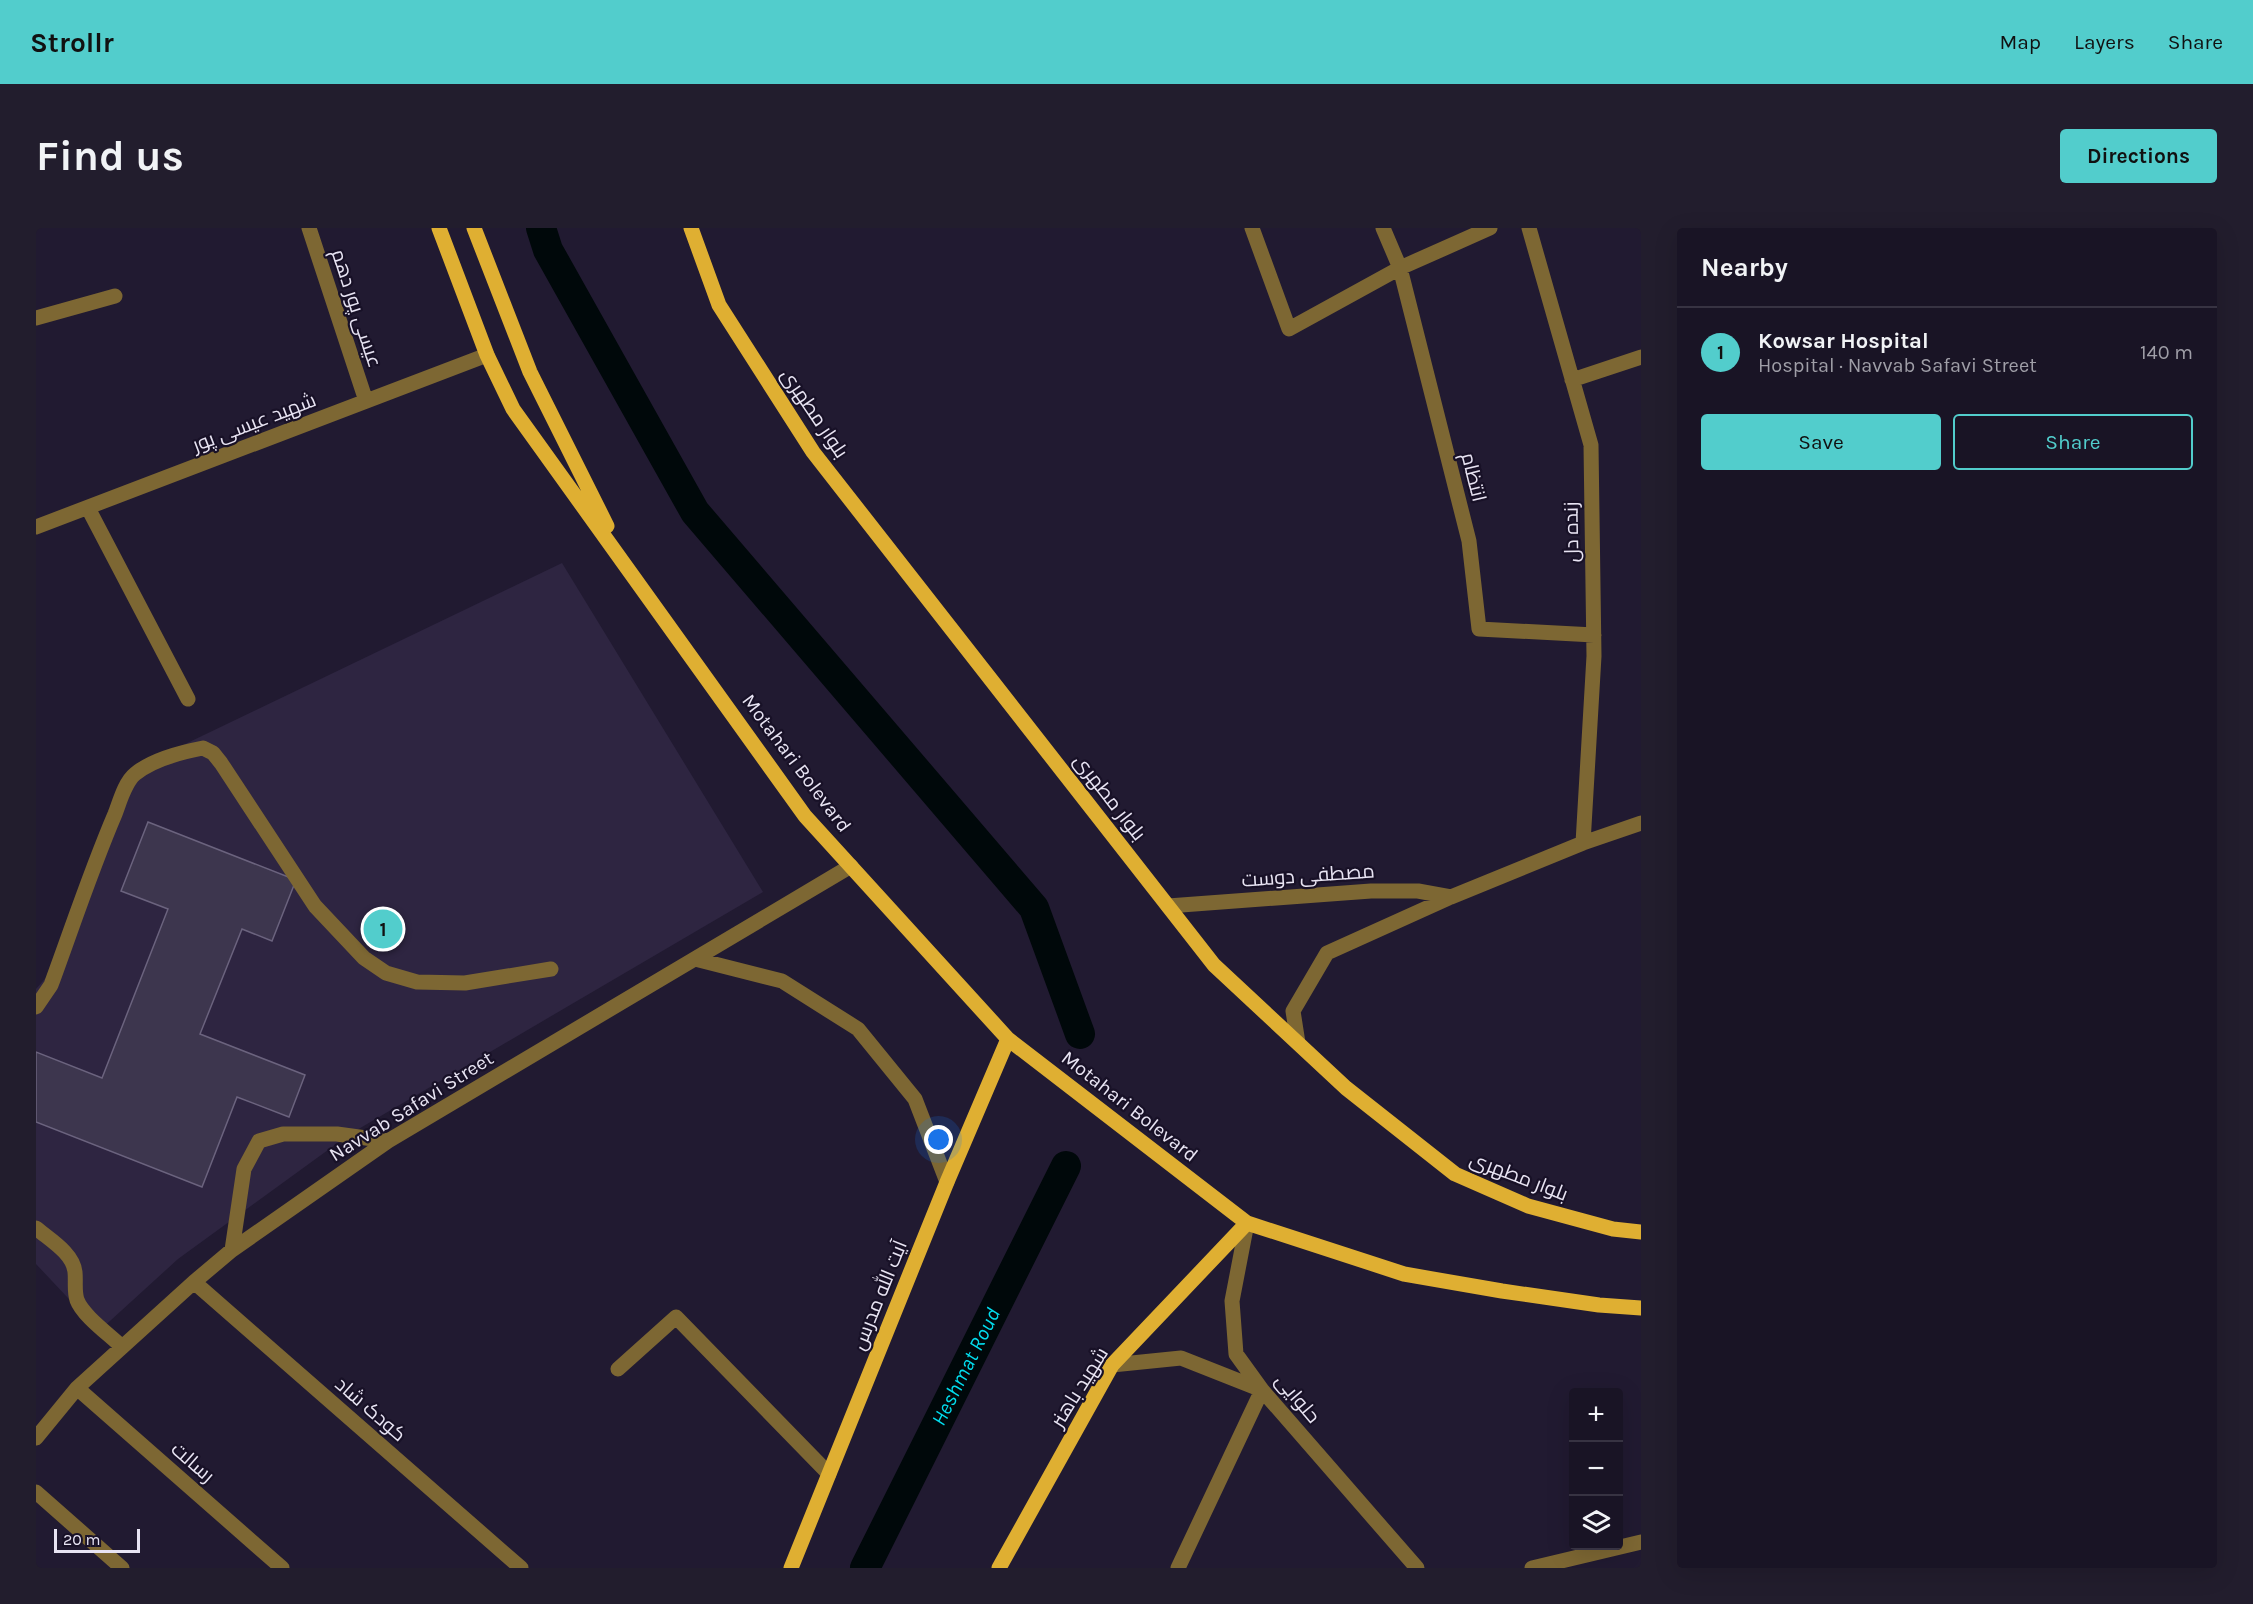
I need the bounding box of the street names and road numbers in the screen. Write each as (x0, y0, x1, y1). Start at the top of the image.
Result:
street label: عیسی پور دهم (325, 246, 386, 371)
street label: بلوار مطهری (775, 364, 853, 463)
street label: شهید عیسی پور (188, 388, 320, 458)
street label: انتظام (1454, 450, 1491, 505)
street label: زنده دل (1559, 501, 1585, 563)
street label: Motahari Bolevard (737, 690, 856, 837)
street label: بلوار مطهری (1068, 749, 1150, 846)
street label: مصطفی دوست (1241, 859, 1376, 893)
street label: Navvab Safavi Street (325, 1046, 498, 1166)
street label: Motahari Bolevard (1057, 1046, 1202, 1167)
street label: بلوار مطهری (1466, 1147, 1571, 1207)
street label: آیت الله مدرس (845, 1236, 913, 1354)
street label: شهید باهنر (1045, 1343, 1114, 1433)
street label: حلوایی (1270, 1369, 1325, 1428)
street label: کودک شاد (331, 1372, 411, 1446)
street label: رسالت (166, 1437, 219, 1487)

